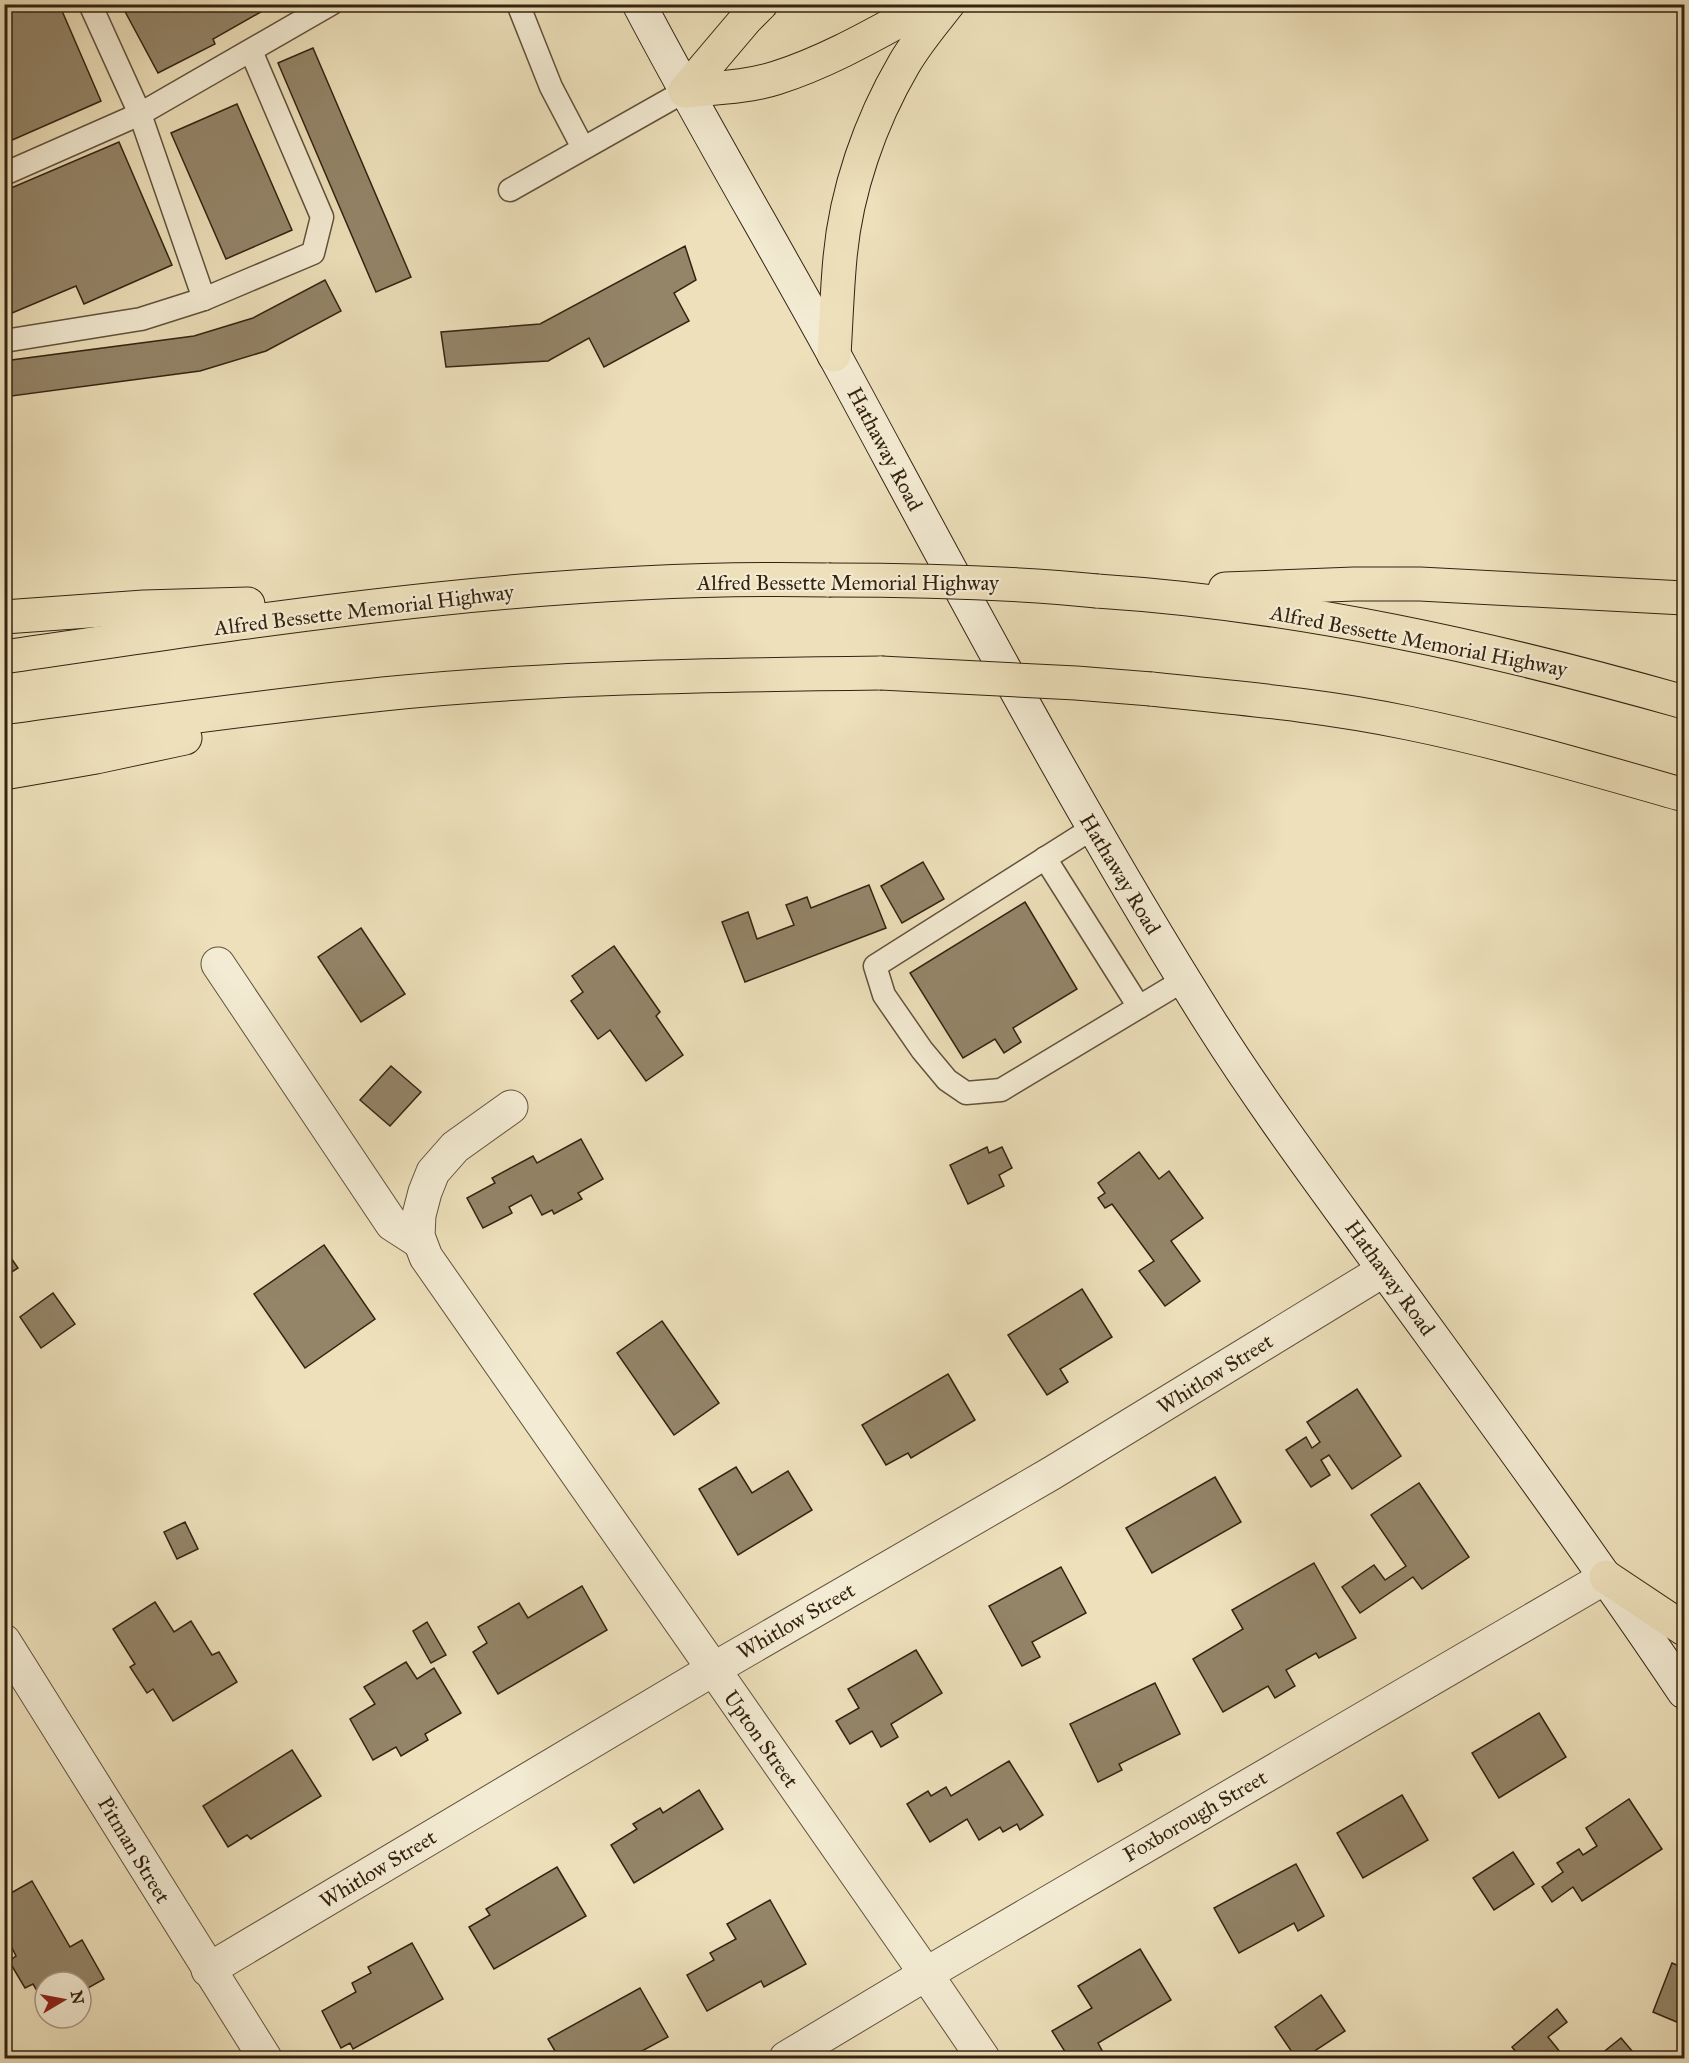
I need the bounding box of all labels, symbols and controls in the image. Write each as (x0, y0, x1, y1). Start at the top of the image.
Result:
street label: Hathaway Road (842, 383, 929, 516)
street label: Alfred Bessette Memorial Highway (696, 570, 1000, 596)
street label: Alfred Bessette Memorial Highway (212, 579, 516, 641)
street label: Alfred Bessette Memorial Highway (1267, 599, 1571, 683)
street label: Hathaway Road (1074, 809, 1166, 940)
street label: Hathaway Road (1339, 1215, 1441, 1341)
street label: Whitlow Street (1152, 1328, 1278, 1420)
street label: Whitlow Street (733, 1577, 860, 1665)
street label: Upton Street (718, 1685, 804, 1793)
street label: Foxborough Street (1118, 1764, 1272, 1868)
street label: Pitman Street (92, 1792, 176, 1908)
street label: Whitlow Street (315, 1824, 442, 1914)
north arrow (33, 1970, 93, 2030)
text: N (67, 1989, 88, 2006)

